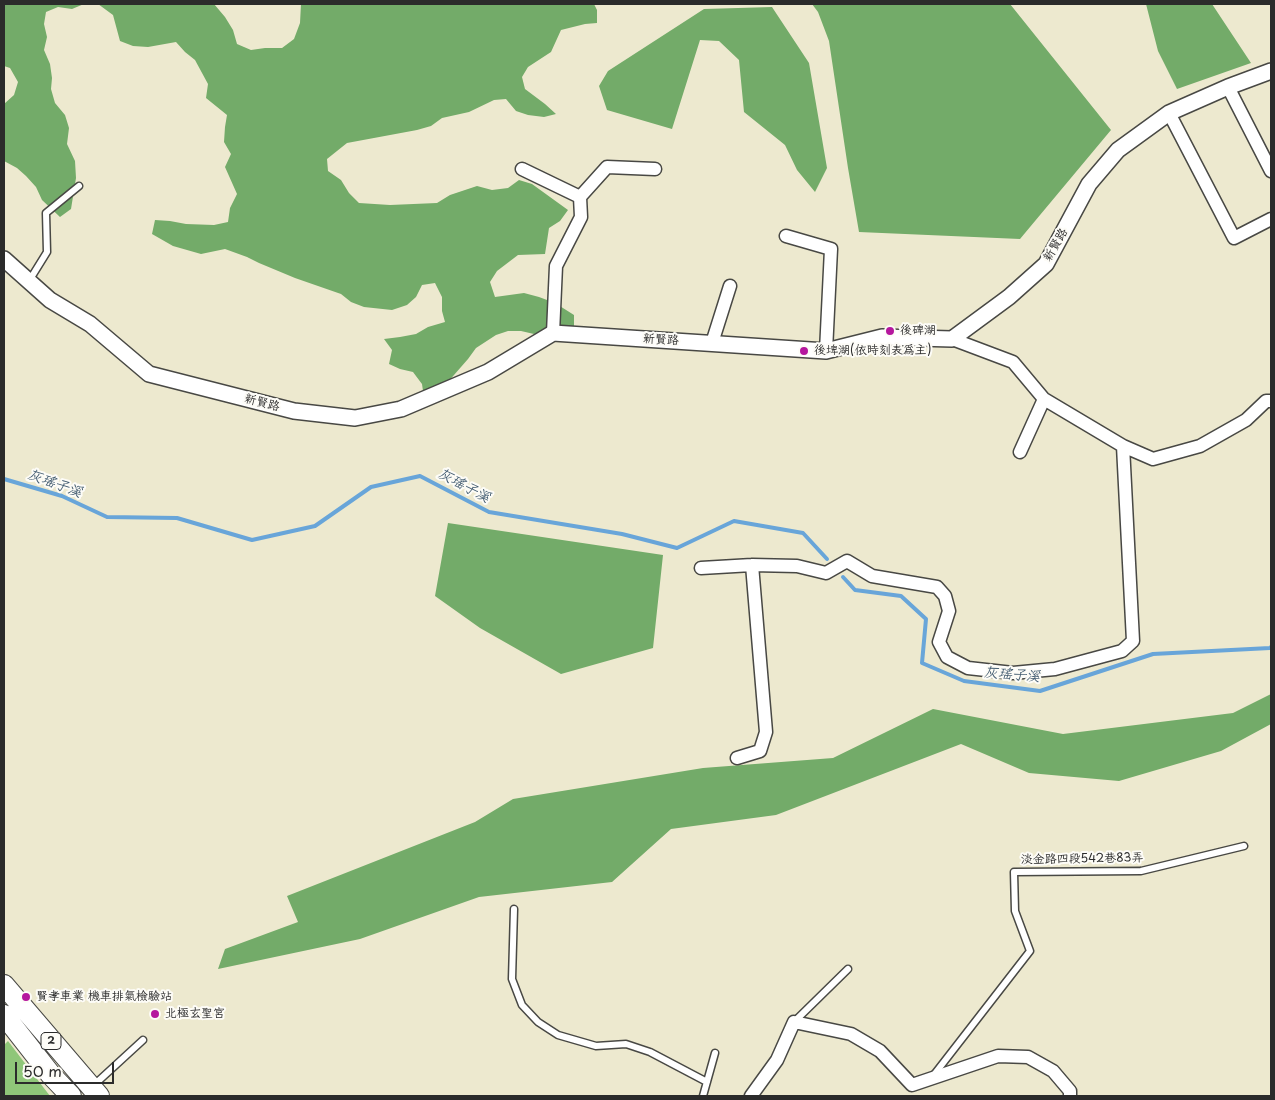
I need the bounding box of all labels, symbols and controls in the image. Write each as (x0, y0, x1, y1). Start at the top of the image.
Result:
street label: 新賢路 (1041, 226, 1071, 264)
place label: 後碑湖 (900, 324, 936, 338)
marker: 後碑湖 (884, 325, 896, 337)
street label: 新賢路 (643, 332, 679, 348)
place label: 後埤湖(依時刻表為主) (814, 344, 931, 358)
marker: 後埤湖(依時刻表為主) (798, 345, 810, 357)
street label: 新賢路 (243, 392, 281, 414)
water label: 灰瑤子溪 (435, 465, 493, 507)
water label: 灰瑤子溪 (26, 467, 84, 501)
water label: 灰瑤子溪 (983, 664, 1041, 686)
street label: 淡金路四段542巷83弄 (1020, 851, 1144, 867)
place label: 賢孝車業 機車排氣檢驗站 (36, 990, 172, 1004)
marker: 賢孝車業 機車排氣檢驗站 (20, 991, 32, 1003)
place label: 北極玄聖宮 (165, 1007, 225, 1021)
marker: 北極玄聖宮 (149, 1008, 161, 1020)
road number: 2 (41, 1032, 61, 1050)
scale bar (18, 1052, 116, 1084)
text: 50 m (23, 1059, 62, 1082)

